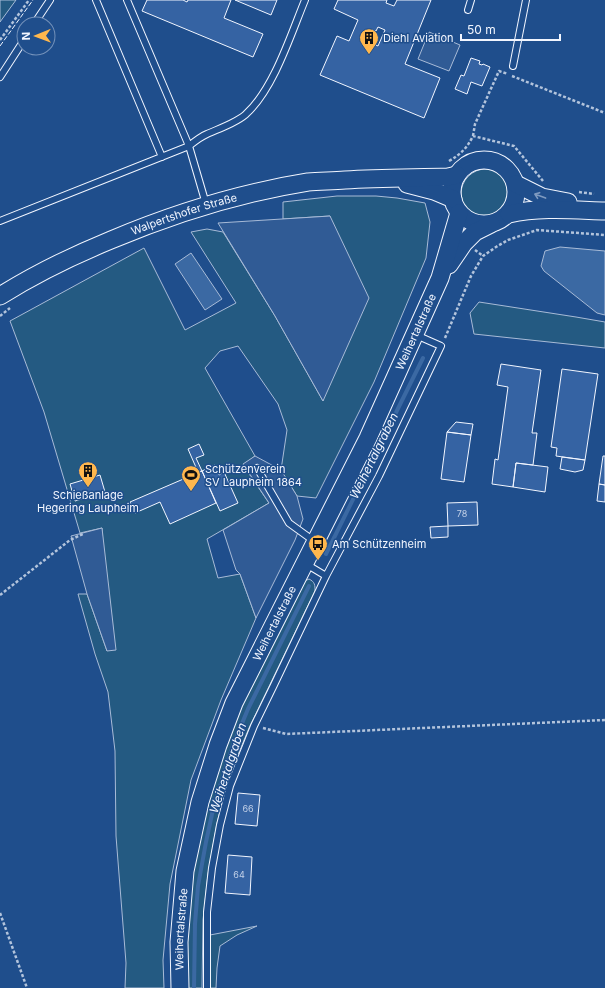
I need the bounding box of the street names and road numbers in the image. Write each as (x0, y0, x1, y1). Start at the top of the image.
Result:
street label: Walpertshofer Straße (129, 190, 238, 238)
street label: Weihertalstraße (393, 291, 439, 372)
street label: Weihertalstraße (250, 583, 299, 663)
street label: Weihertalstraße (172, 888, 191, 970)

